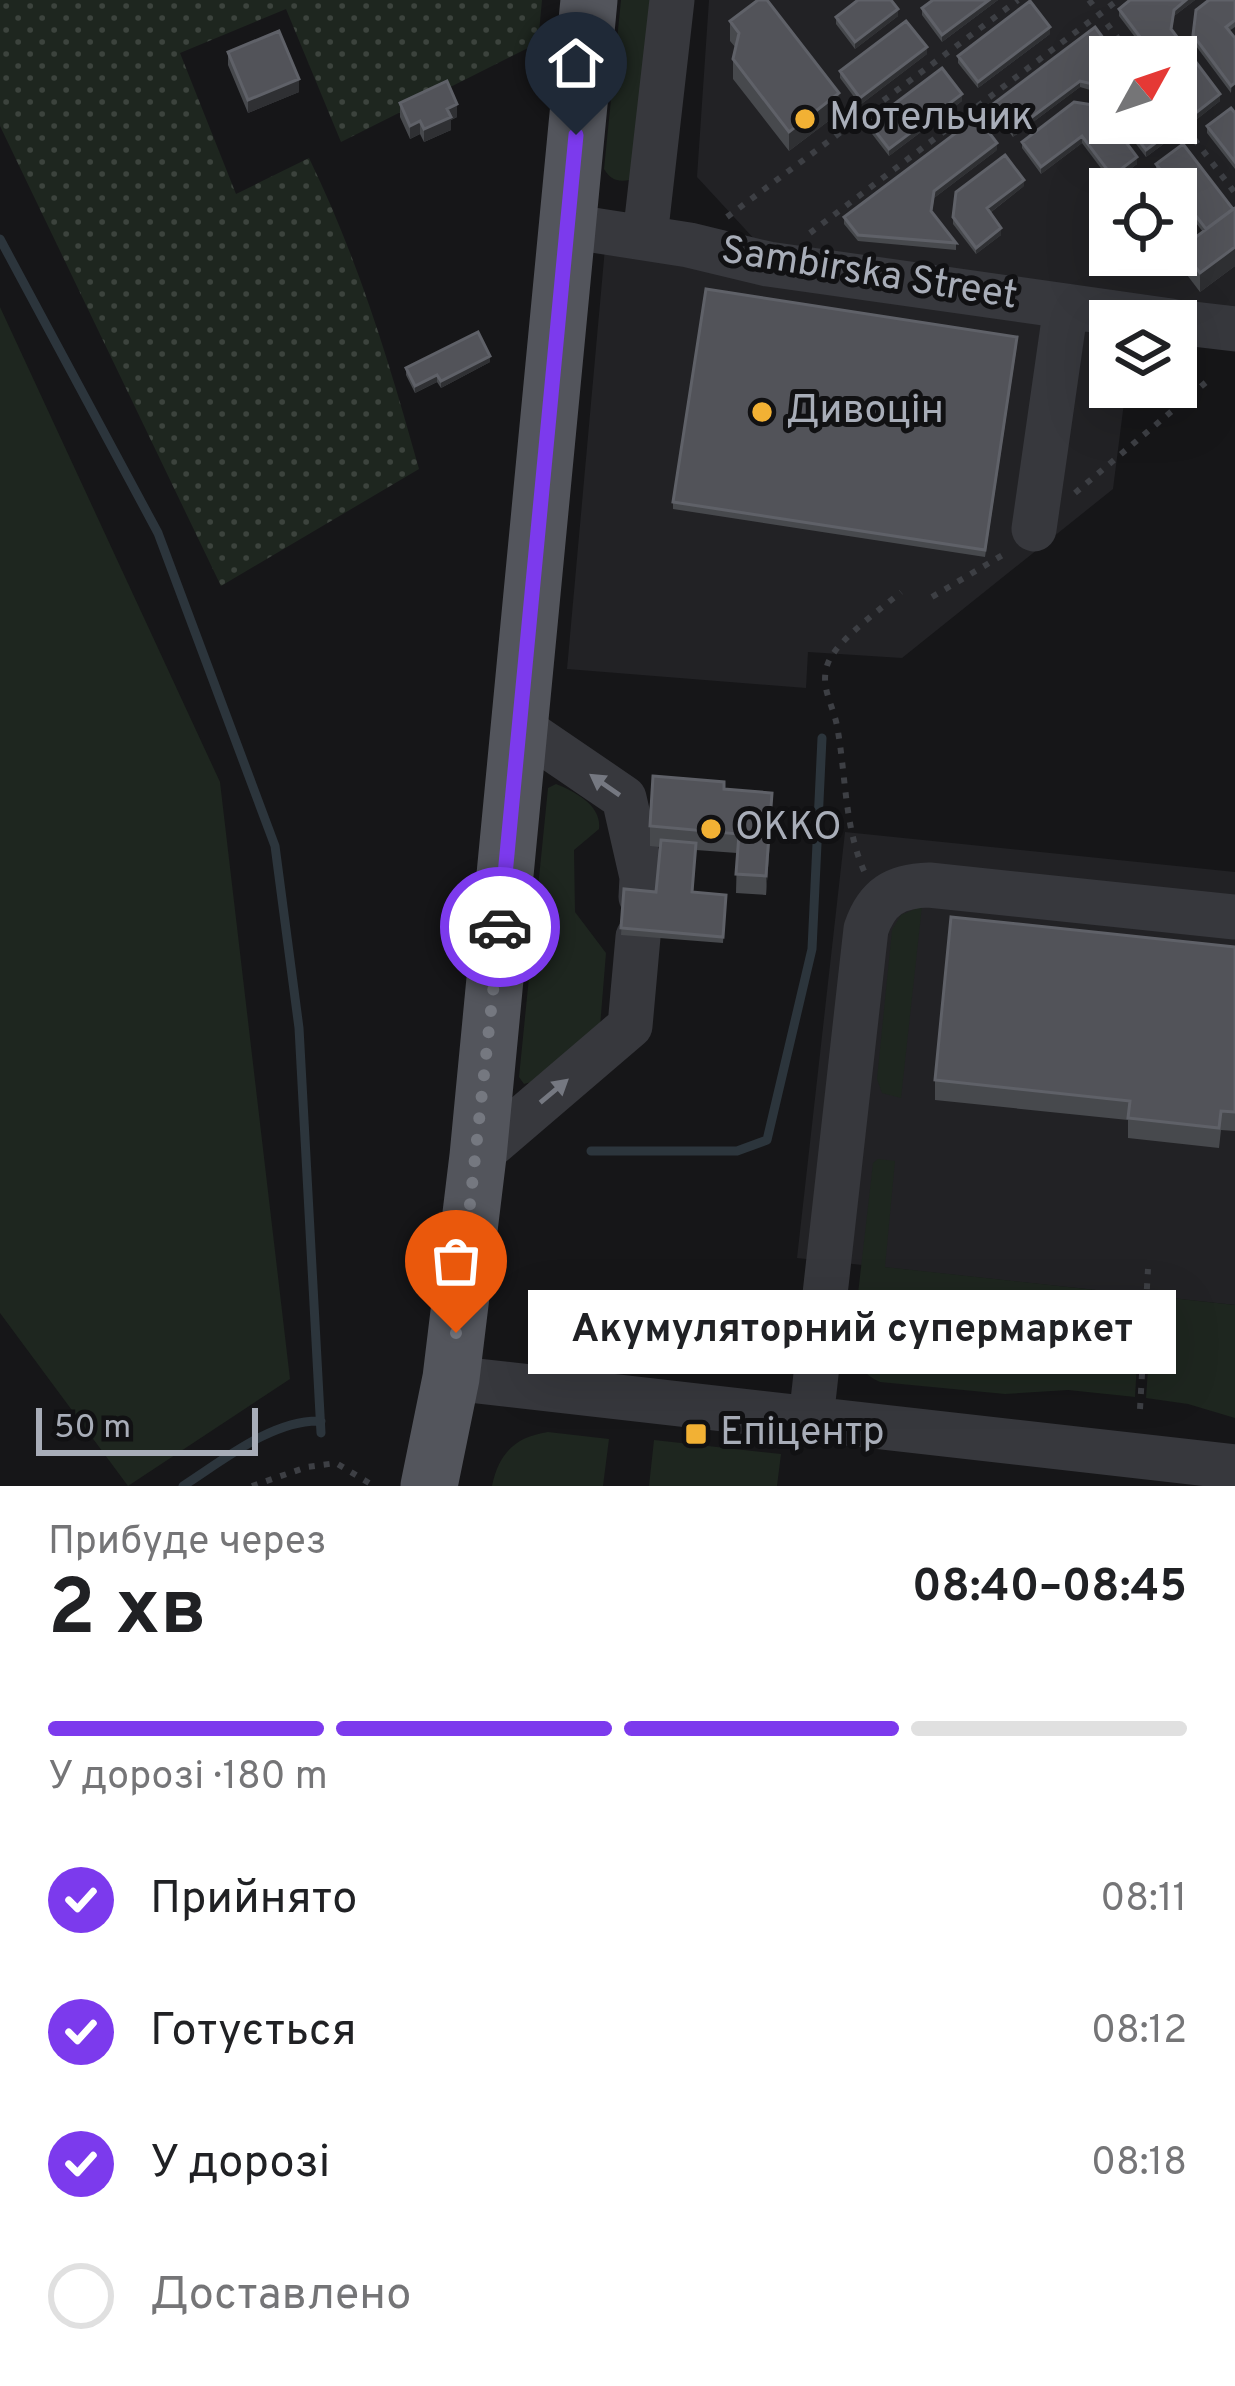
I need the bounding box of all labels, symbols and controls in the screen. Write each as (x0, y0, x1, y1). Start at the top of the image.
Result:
pin (525, 12, 627, 135)
icon: home (543, 30, 609, 96)
north arrow (1089, 36, 1197, 144)
map controls (1089, 36, 1197, 408)
place label: Мотельчик (829, 95, 1034, 144)
marker: Мотельчик (792, 106, 818, 132)
button: locate (1089, 168, 1197, 276)
street label: Sambirska Street (717, 227, 1021, 323)
button: layers (1089, 300, 1197, 408)
place label: Дивоцін (786, 388, 944, 437)
marker: Дивоцін (749, 399, 775, 425)
one-way arrow (589, 774, 621, 797)
place label: OKKO (735, 805, 842, 854)
marker: OKKO (698, 816, 724, 842)
courier (440, 867, 560, 987)
icon: car (467, 894, 533, 960)
one-way arrow (539, 1078, 569, 1105)
pin (405, 1210, 507, 1333)
icon: bag (423, 1228, 489, 1294)
callout: Акумуляторний супермаркет (528, 1291, 1176, 1375)
text: Акумуляторний супермаркет (571, 1307, 1133, 1356)
scale bar (36, 1402, 258, 1455)
text: 50 m (54, 1408, 131, 1450)
place label: Епіцентр (720, 1410, 885, 1459)
marker: Епіцентр (683, 1421, 709, 1447)
text: Прибуде через (48, 1519, 327, 1568)
text: 08:40–08:45 (912, 1560, 1187, 1617)
text: 2 хв (48, 1563, 207, 1662)
text: У дорозі · 180 m (48, 1754, 328, 1803)
icon: check (48, 1867, 114, 1933)
text: Прийнято (150, 1872, 357, 1929)
text: 08:11 (1100, 1876, 1187, 1925)
icon: check (48, 1999, 114, 2065)
text: Готується (150, 2004, 356, 2061)
text: 08:12 (1091, 2008, 1187, 2057)
icon: check (48, 2131, 114, 2197)
text: У дорозі (150, 2136, 330, 2193)
text: 08:18 (1091, 2140, 1187, 2189)
text: Доставлено (150, 2268, 411, 2325)

